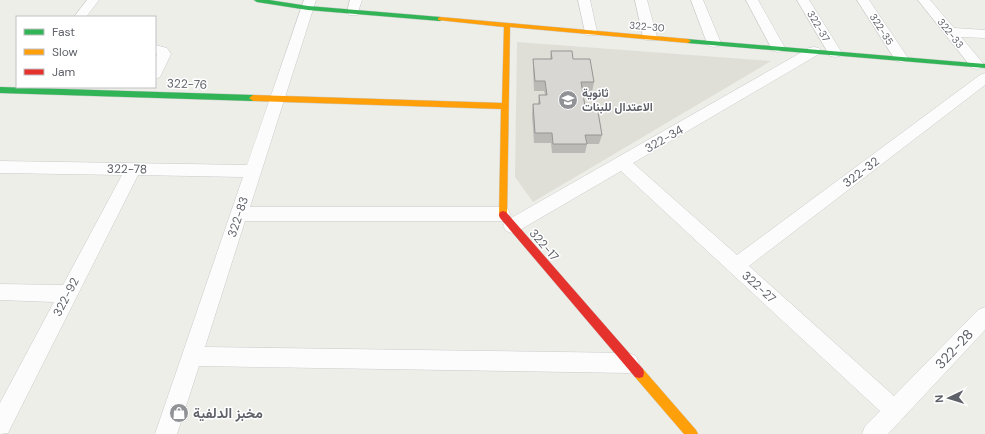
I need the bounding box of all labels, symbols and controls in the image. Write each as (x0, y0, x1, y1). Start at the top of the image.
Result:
street label: 322-37 (804, 8, 833, 44)
street label: 322-35 (867, 11, 897, 47)
legend (16, 16, 156, 88)
street label: 322-33 (935, 16, 967, 51)
street label: 322-30 (629, 18, 665, 35)
text: Fast (52, 24, 75, 40)
text: Slow (52, 44, 78, 60)
text: Jam (52, 64, 75, 80)
street label: 322-76 (167, 75, 207, 93)
place label: ثانوية الاعتدال للبنات (582, 85, 653, 115)
school or university icon: ثانوية الاعتدال للبنات (557, 89, 579, 111)
street label: 322-34 (642, 122, 686, 156)
street label: 322-32 (840, 153, 882, 191)
street label: 322-78 (107, 161, 147, 177)
street label: 322-83 (224, 195, 252, 239)
street label: 322-17 (526, 226, 562, 264)
street label: 322-27 (739, 267, 779, 307)
street label: 322-92 (49, 275, 83, 319)
street label: 322-28 (931, 325, 977, 373)
north arrow (929, 378, 969, 418)
text: N (932, 394, 946, 403)
shop icon: مخبز الدلفية (168, 402, 190, 424)
place label: مخبز الدلفية (193, 404, 263, 422)

